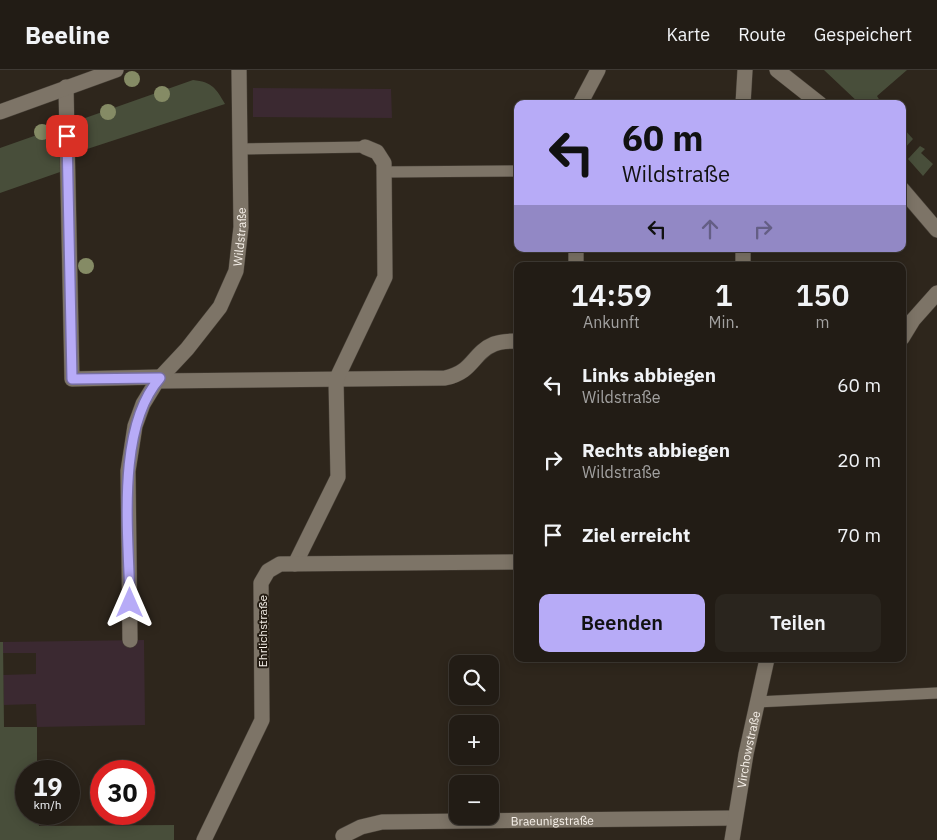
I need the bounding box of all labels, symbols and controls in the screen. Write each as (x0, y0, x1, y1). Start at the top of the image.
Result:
text: Beeline (25, 19, 110, 51)
text: Karte (667, 23, 710, 46)
text: Route (738, 23, 786, 46)
text: Gespeichert (814, 23, 912, 46)
pin (46, 115, 88, 157)
text: 60 m (622, 115, 704, 161)
icon: left (539, 120, 604, 185)
icon: arrive (53, 122, 81, 150)
text: Wildstraße (622, 159, 730, 188)
street label: Wildstraße (229, 207, 249, 267)
icon: left (643, 215, 671, 243)
icon: ahead (696, 215, 724, 243)
icon: right (749, 215, 777, 243)
text: 14:59 (570, 275, 652, 314)
text: 1 (715, 275, 733, 314)
text: 150 (795, 275, 849, 314)
text: Ankunft (583, 312, 640, 332)
text: Min. (709, 312, 739, 332)
text: m (815, 312, 829, 332)
text: Links abbiegen (582, 363, 716, 387)
icon: left (539, 371, 567, 399)
text: 60 m (837, 373, 881, 397)
text: Wildstraße (582, 387, 661, 407)
text: Rechts abbiegen (582, 438, 730, 462)
icon: right (539, 446, 567, 474)
text: 20 m (837, 448, 881, 472)
text: Wildstraße (582, 462, 661, 482)
icon: arrive (539, 521, 567, 549)
text: Ziel erreicht (582, 523, 690, 547)
text: 70 m (837, 523, 881, 547)
position arrow (103, 576, 155, 628)
street label: Ehrlichstraße (255, 594, 270, 667)
button: Beenden (539, 594, 705, 652)
button: Teilen (715, 594, 881, 652)
map controls (449, 655, 499, 825)
button: search (449, 655, 499, 705)
street label: Virchowstraße (733, 709, 763, 789)
button: + (449, 715, 499, 765)
speed limit sign: 30 (90, 760, 155, 825)
text: 19 (32, 770, 63, 803)
button: − (449, 775, 499, 825)
text: km/h (33, 797, 62, 812)
street label: Braeunigstraße (511, 812, 594, 828)

